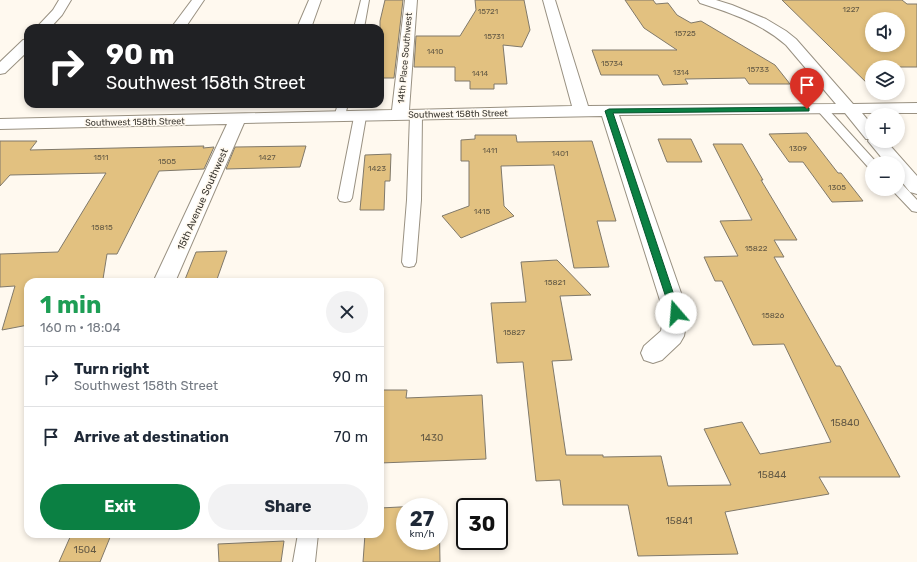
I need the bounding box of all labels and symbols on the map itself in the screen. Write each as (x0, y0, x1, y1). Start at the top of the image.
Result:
house number: 1227 (843, 5, 859, 14)
house number: 15721 (478, 7, 498, 16)
street label: 14th Place Southwest (396, 12, 414, 104)
house number: 15725 (674, 29, 696, 38)
house number: 15731 (484, 32, 504, 41)
house number: 1410 (427, 47, 443, 56)
house number: 15734 (601, 59, 623, 68)
house number: 15733 (747, 65, 769, 74)
house number: 1314 (673, 68, 689, 77)
pin (790, 68, 824, 109)
house number: 1414 (472, 69, 488, 78)
street label: Southwest 158th Street (408, 108, 508, 120)
street label: Southwest 158th Street (85, 116, 185, 128)
house number: 1309 (789, 144, 807, 153)
house number: 1411 (482, 146, 498, 155)
street label: 15th Avenue Southwest (175, 147, 231, 252)
house number: 1401 (552, 149, 568, 158)
house number: 1511 (94, 153, 108, 162)
house number: 1427 (258, 153, 276, 162)
house number: 1505 (158, 157, 176, 166)
house number: 1423 (368, 164, 386, 173)
house number: 1305 (828, 183, 846, 192)
house number: 1415 (474, 207, 490, 216)
house number: 15815 (91, 223, 113, 232)
house number: 15822 (745, 244, 768, 253)
house number: 15821 (544, 278, 566, 287)
position arrow (655, 292, 697, 334)
house number: 15826 (762, 311, 785, 320)
house number: 15827 (503, 328, 525, 337)
house number: 15840 (830, 417, 860, 429)
house number: 1430 (421, 432, 443, 444)
house number: 15844 (758, 469, 787, 481)
speed limit sign: 30 (456, 498, 508, 550)
house number: 15841 (666, 515, 692, 527)
house number: 1504 (74, 544, 96, 556)

